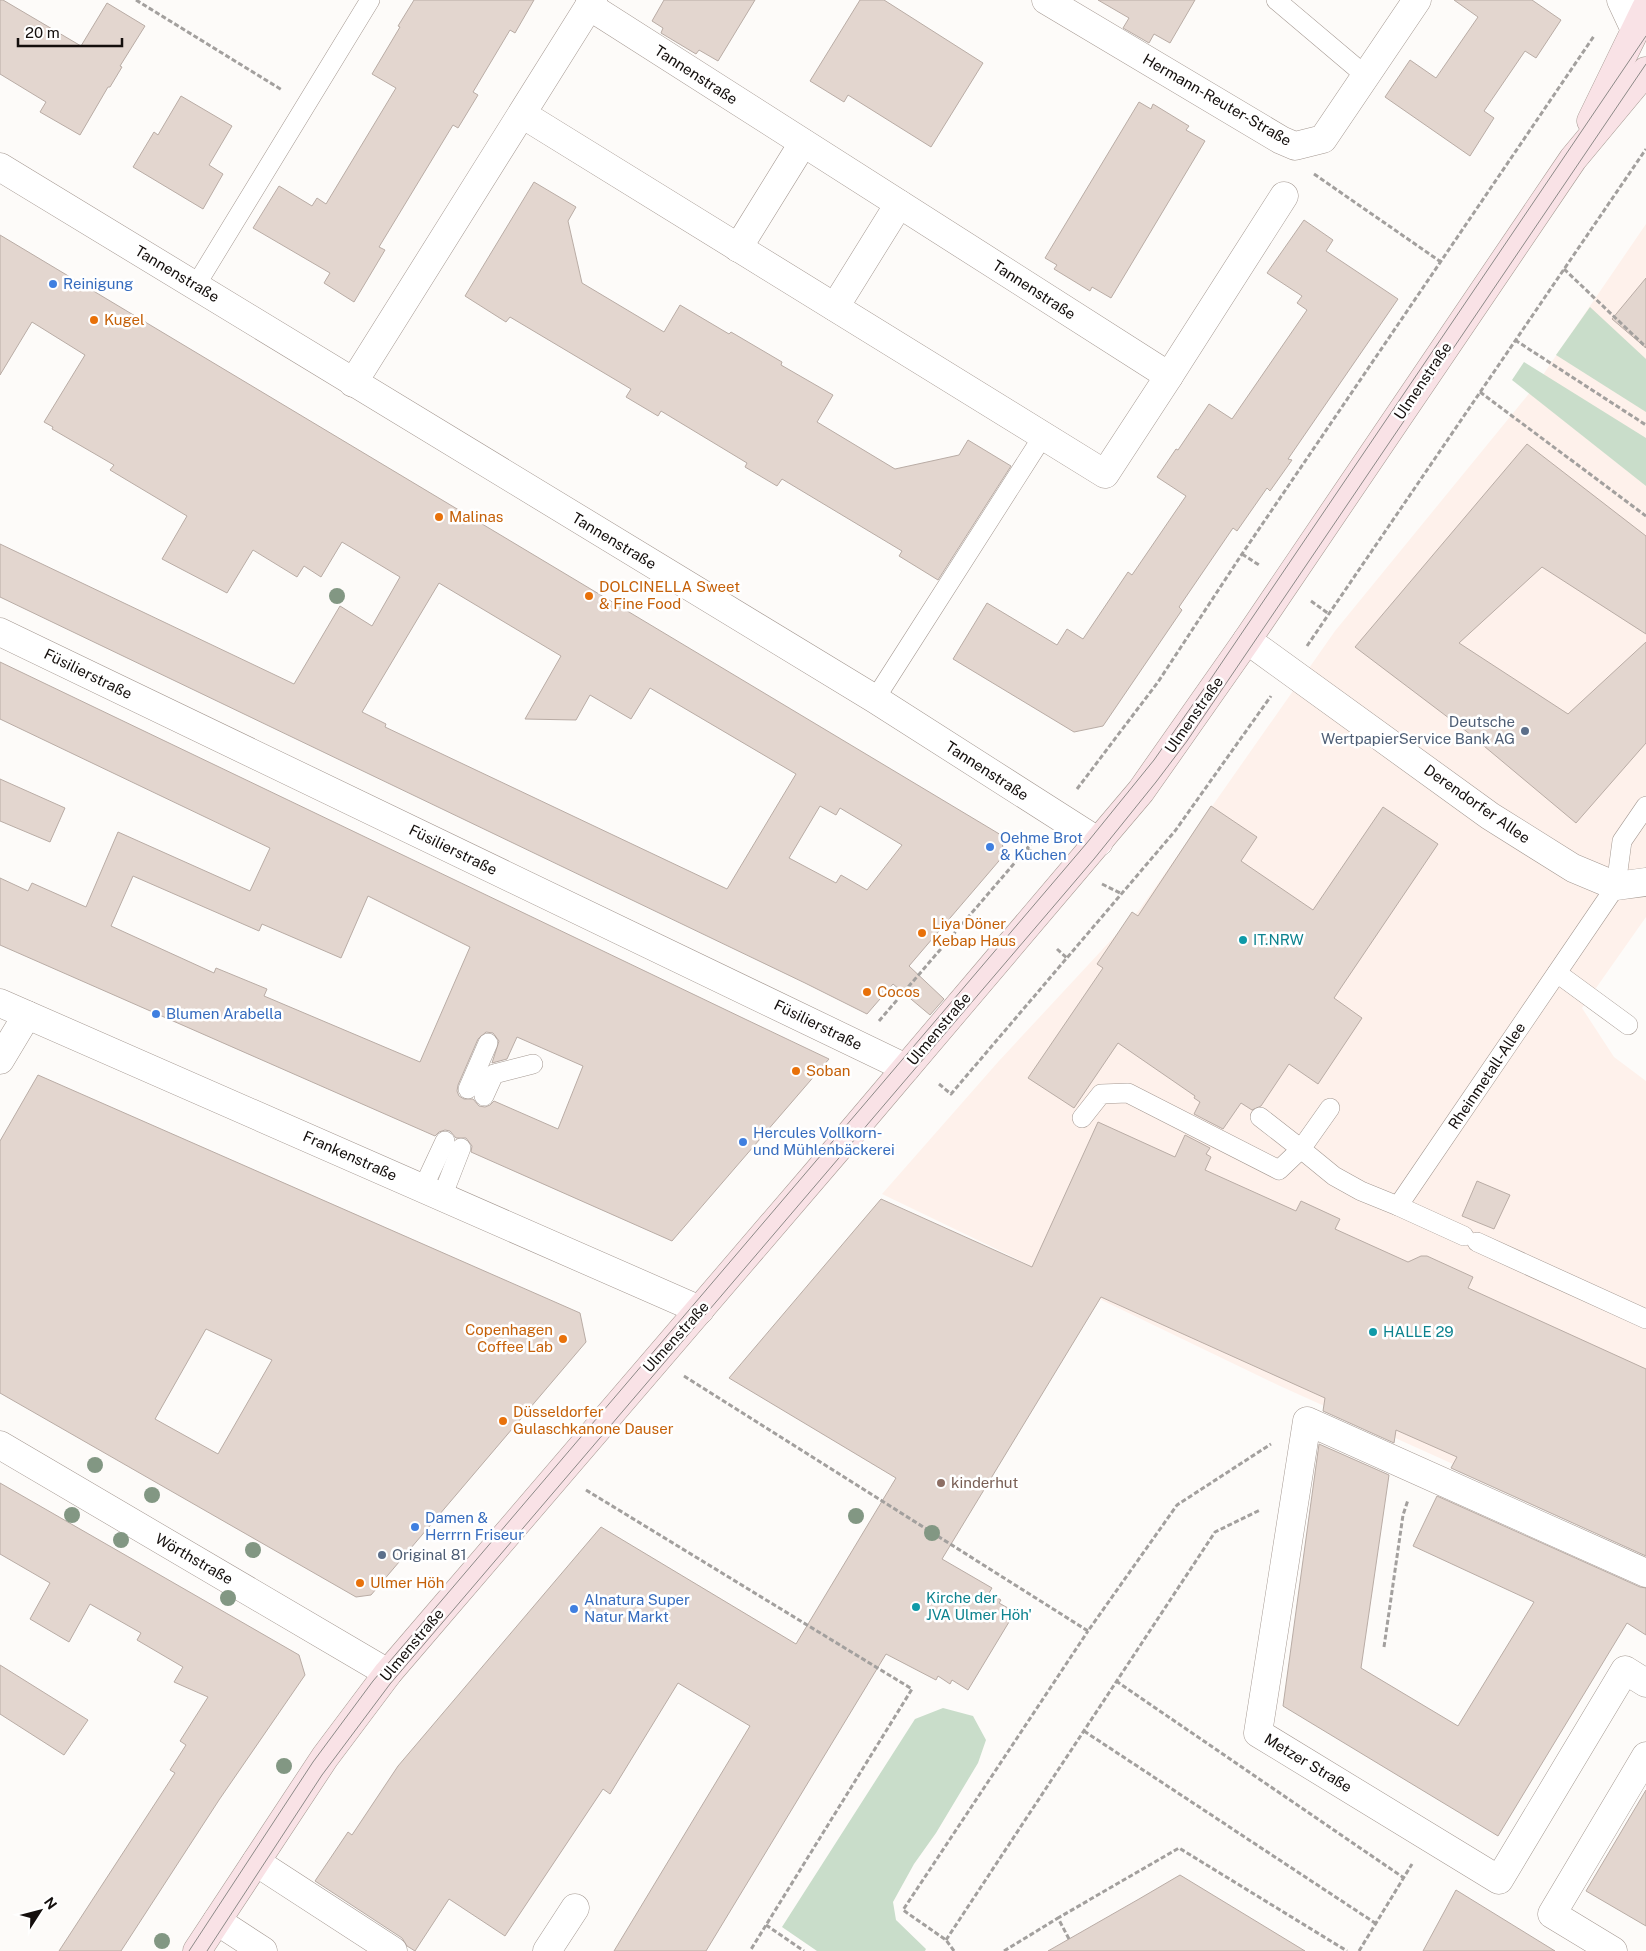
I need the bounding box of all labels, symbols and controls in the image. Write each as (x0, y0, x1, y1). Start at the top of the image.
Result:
scale bar (18, 15, 121, 47)
text: 20 m (25, 24, 60, 41)
street label: Tannenstraße (652, 42, 741, 108)
street label: Hermann-Reuter-Straße (1140, 50, 1294, 149)
street label: Tannenstraße (132, 242, 222, 305)
street label: Tannenstraße (990, 257, 1079, 323)
place label: Reinigung (63, 275, 133, 292)
marker: Reinigung (47, 278, 59, 290)
place label: Kugel (104, 311, 145, 328)
marker: Kugel (88, 314, 100, 326)
street label: Ulmenstraße (1391, 339, 1455, 423)
place label: Malinas (449, 508, 503, 525)
street label: Tannenstraße (569, 509, 659, 572)
marker: Malinas (433, 511, 445, 523)
place label: DOLCINELLA Sweet & Fine Food (599, 578, 740, 612)
marker: DOLCINELLA Sweet & Fine Food (583, 590, 595, 602)
street label: Füsilierstraße (41, 645, 135, 702)
street label: Ulmenstraße (1161, 673, 1226, 756)
place label: Deutsche WertpapierService Bank AG (1321, 713, 1515, 747)
marker: Deutsche WertpapierService Bank AG (1519, 725, 1531, 737)
street label: Tannenstraße (943, 738, 1032, 804)
street label: Derendorfer Allee (1421, 761, 1533, 846)
street label: Füsilierstraße (406, 821, 500, 878)
place label: Oehme Brot & Kuchen (1000, 829, 1083, 863)
marker: Oehme Brot & Kuchen (984, 841, 996, 853)
place label: Liya Döner Kebap Haus (932, 915, 1016, 949)
marker: Liya Döner Kebap Haus (916, 927, 928, 939)
place label: IT.NRW (1253, 931, 1304, 948)
marker: IT.NRW (1237, 934, 1249, 946)
place label: Cocos (877, 983, 920, 1000)
marker: Cocos (861, 986, 873, 998)
street label: Ulmenstraße (903, 989, 974, 1068)
street label: Füsilierstraße (771, 996, 865, 1053)
place label: Blumen Arabella (166, 1005, 282, 1022)
marker: Blumen Arabella (150, 1008, 162, 1020)
street label: Rheinmetall-Allee (1445, 1019, 1529, 1132)
place label: Soban (806, 1062, 850, 1079)
marker: Soban (790, 1065, 802, 1077)
place label: Hercules Vollkorn- und Mühlenbäckerei (753, 1124, 895, 1158)
street label: Frankenstraße (301, 1127, 400, 1184)
marker: Hercules Vollkorn- und Mühlenbäckerei (737, 1136, 749, 1148)
street label: Ulmenstraße (639, 1298, 712, 1376)
place label: Copenhagen Coffee Lab (465, 1321, 553, 1355)
place label: HALLE 29 (1383, 1323, 1454, 1340)
marker: HALLE 29 (1367, 1326, 1379, 1338)
marker: Copenhagen Coffee Lab (557, 1333, 569, 1345)
place label: Düsseldorfer Gulaschkanone Dauser (513, 1403, 674, 1437)
marker: Düsseldorfer Gulaschkanone Dauser (497, 1415, 509, 1427)
place label: kinderhut (951, 1474, 1019, 1491)
marker: kinderhut (935, 1477, 947, 1489)
place label: Damen & Herrrn Friseur (425, 1509, 524, 1543)
marker: Damen & Herrrn Friseur (409, 1521, 421, 1533)
street label: Wörthstraße (152, 1530, 236, 1588)
place label: Original 81 (392, 1546, 467, 1563)
marker: Original 81 (376, 1549, 388, 1561)
place label: Ulmer Höh (370, 1574, 444, 1591)
marker: Ulmer Höh (354, 1577, 366, 1589)
place label: Kirche der JVA Ulmer Höh' (926, 1589, 1032, 1623)
place label: Alnatura Super Natur Markt (584, 1591, 690, 1625)
marker: Kirche der JVA Ulmer Höh' (910, 1601, 922, 1613)
marker: Alnatura Super Natur Markt (568, 1603, 580, 1615)
street label: Ulmenstraße (376, 1605, 447, 1684)
street label: Metzer Straße (1261, 1730, 1355, 1795)
north arrow (15, 1886, 65, 1936)
text: N (41, 1894, 60, 1912)

